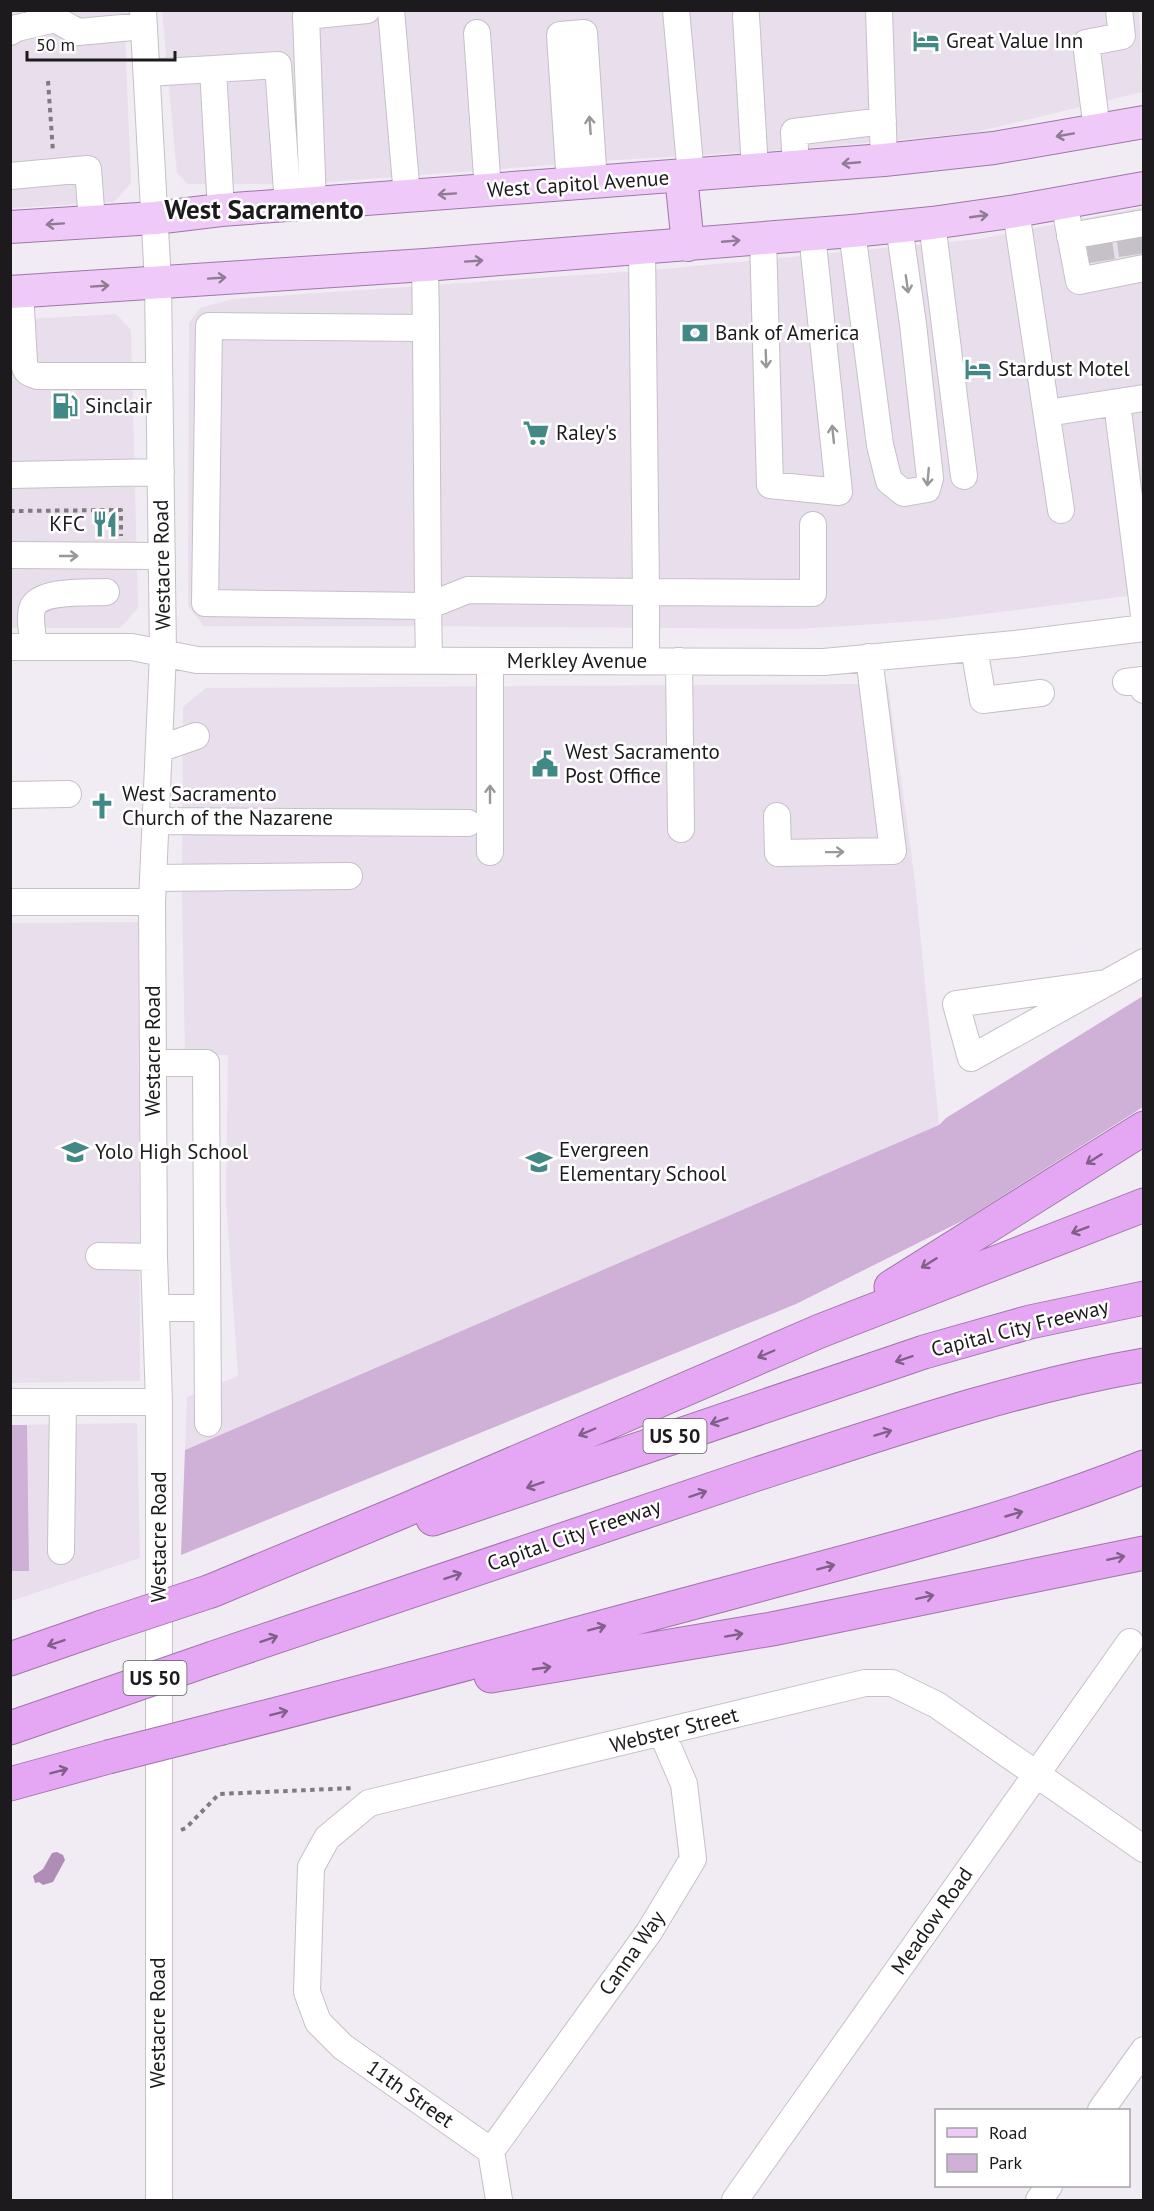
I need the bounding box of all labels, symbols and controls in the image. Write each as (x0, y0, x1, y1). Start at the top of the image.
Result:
scale bar (27, 24, 176, 62)
hotel icon: Great Value Inn (911, 26, 941, 56)
place label: Great Value Inn (946, 27, 1083, 54)
text: 50 m (36, 33, 75, 56)
one-way arrow (584, 115, 595, 135)
one-way arrow (1056, 130, 1076, 141)
one-way arrow (842, 158, 862, 169)
street label: West Capitol Avenue (486, 164, 670, 203)
one-way arrow (438, 188, 458, 199)
district label: West Sacramento (164, 192, 364, 226)
one-way arrow (968, 211, 988, 222)
one-way arrow (46, 219, 66, 230)
one-way arrow (721, 235, 741, 246)
one-way arrow (463, 255, 483, 266)
one-way arrow (206, 272, 226, 283)
one-way arrow (902, 274, 913, 293)
one-way arrow (89, 280, 109, 291)
bank icon: Bank of America (680, 318, 710, 348)
place label: Bank of America (715, 319, 860, 346)
one-way arrow (761, 349, 772, 369)
hotel icon: Stardust Motel (963, 354, 993, 384)
place label: Stardust Motel (998, 355, 1130, 382)
fuel station icon: Sinclair (50, 391, 80, 421)
place label: Sinclair (85, 392, 152, 419)
supermarket icon: Raley's (521, 418, 551, 448)
place label: Raley's (556, 419, 617, 446)
one-way arrow (827, 424, 838, 444)
one-way arrow (922, 467, 933, 487)
street label: Westacre Road (147, 499, 176, 631)
restaurant icon: KFC (90, 509, 120, 539)
place label: KFC (49, 510, 85, 537)
one-way arrow (58, 550, 78, 562)
street label: Merkley Avenue (507, 647, 647, 674)
place label: West Sacramento Post Office (565, 738, 720, 789)
public building icon: West Sacramento Post Office (530, 749, 560, 779)
place label: West Sacramento Church of the Nazarene (122, 780, 333, 831)
one-way arrow (484, 784, 496, 804)
church icon: West Sacramento Church of the Nazarene (87, 791, 117, 821)
one-way arrow (825, 846, 845, 858)
street label: Westacre Road (139, 986, 166, 1116)
place label: Evergreen Elementary School (559, 1136, 726, 1187)
school or university icon: Yolo High School (60, 1137, 90, 1167)
place label: Yolo High School (95, 1138, 248, 1165)
school or university icon: Evergreen Elementary School (524, 1147, 554, 1177)
one-way arrow (1086, 1154, 1103, 1166)
one-way arrow (1071, 1225, 1090, 1236)
one-way arrow (921, 1258, 938, 1270)
street label: Capital City Freeway (928, 1292, 1112, 1363)
one-way arrow (757, 1349, 776, 1360)
one-way arrow (895, 1354, 914, 1365)
one-way arrow (710, 1417, 729, 1428)
road number: US 50 (644, 1419, 706, 1453)
one-way arrow (578, 1427, 596, 1438)
one-way arrow (873, 1427, 892, 1438)
street label: Westacre Road (145, 1472, 172, 1602)
one-way arrow (526, 1480, 545, 1491)
one-way arrow (688, 1487, 707, 1498)
street label: Capital City Freeway (483, 1492, 665, 1577)
one-way arrow (1004, 1508, 1023, 1519)
one-way arrow (1106, 1552, 1125, 1563)
one-way arrow (816, 1560, 835, 1572)
one-way arrow (443, 1570, 462, 1581)
one-way arrow (915, 1591, 934, 1602)
one-way arrow (588, 1622, 607, 1633)
one-way arrow (723, 1629, 743, 1640)
one-way arrow (259, 1633, 278, 1644)
one-way arrow (47, 1638, 66, 1649)
road number: US 50 (124, 1661, 186, 1695)
one-way arrow (531, 1663, 551, 1674)
street label: Webster Street (607, 1701, 741, 1758)
one-way arrow (269, 1707, 288, 1719)
one-way arrow (49, 1764, 68, 1776)
street label: Meadow Road (885, 1862, 979, 1980)
street label: Canna Way (593, 1905, 671, 2000)
street label: Westacre Road (144, 1958, 171, 2088)
street label: 11th Street (361, 2054, 459, 2134)
legend (935, 2109, 1130, 2187)
text: Road (989, 2121, 1027, 2144)
text: Park (989, 2151, 1022, 2174)

